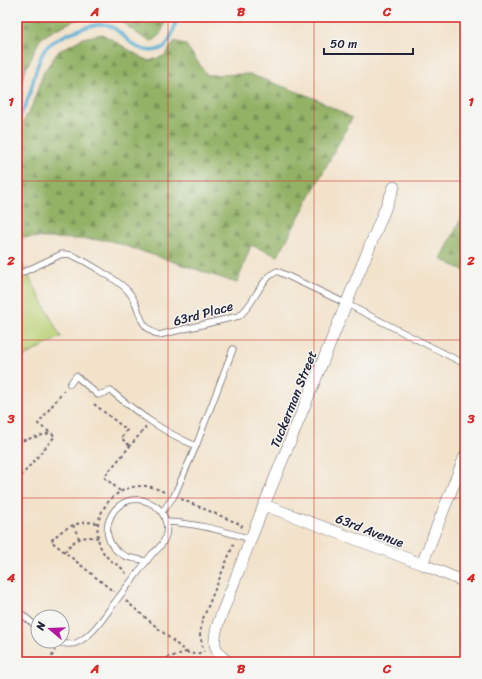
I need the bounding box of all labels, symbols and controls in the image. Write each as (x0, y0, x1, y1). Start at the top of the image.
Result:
text: A (90, 0, 99, 23)
text: B (237, 0, 246, 23)
text: C (382, 0, 392, 23)
scale bar (324, 30, 413, 56)
text: 50 m (330, 33, 357, 55)
text: 1 (8, 90, 14, 113)
text: 1 (468, 90, 474, 113)
text: 2 (6, 249, 15, 272)
text: 2 (466, 249, 475, 272)
street label: 63rd Place (171, 294, 236, 333)
street label: Tuckerman Street (263, 347, 324, 451)
text: 3 (6, 407, 15, 430)
text: 3 (466, 407, 475, 430)
street label: 63rd Avenue (332, 507, 407, 554)
text: 4 (6, 566, 16, 589)
text: 4 (466, 566, 476, 589)
north arrow (30, 609, 70, 649)
text: N (30, 619, 51, 634)
text: A (90, 657, 99, 679)
text: B (237, 657, 246, 679)
text: C (382, 657, 392, 679)

